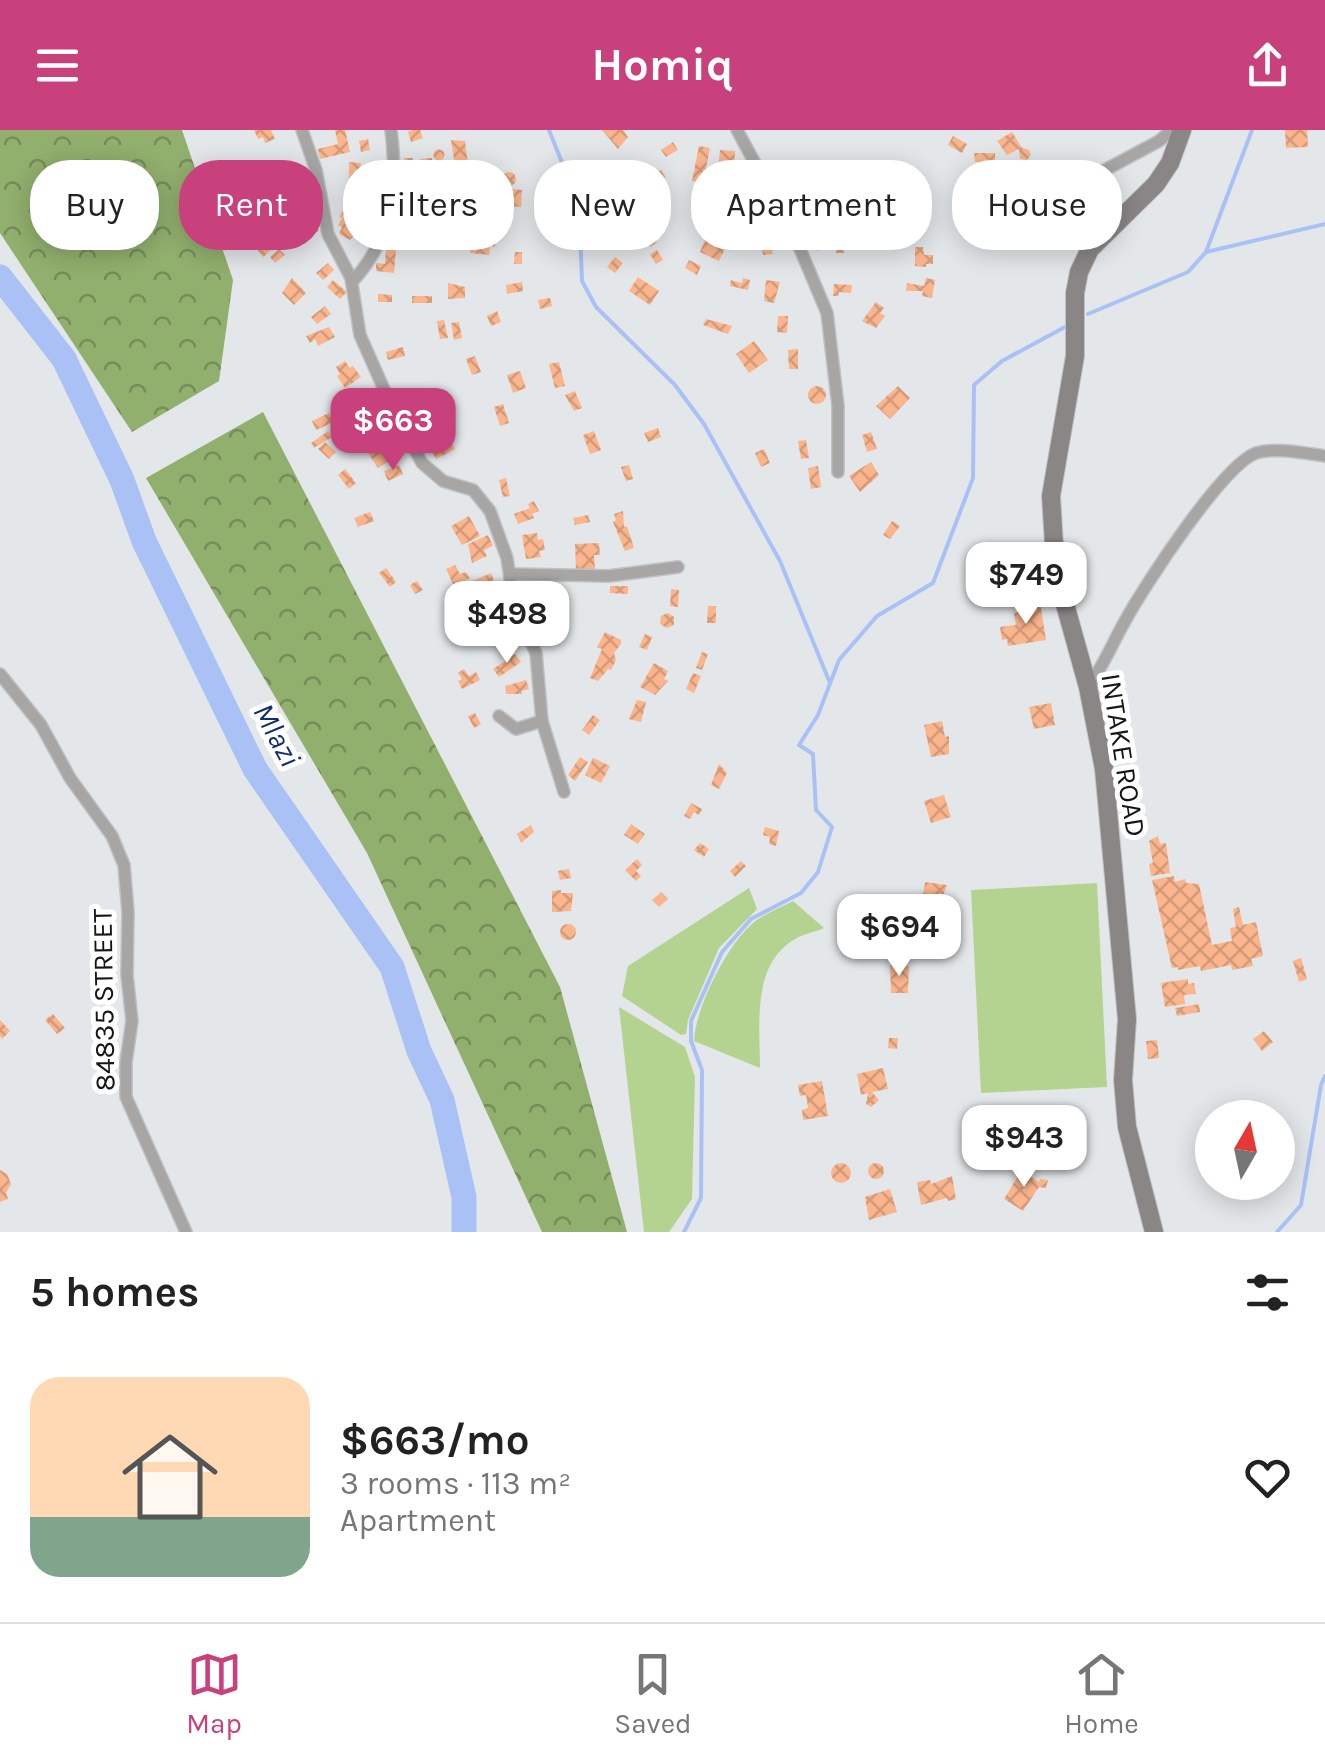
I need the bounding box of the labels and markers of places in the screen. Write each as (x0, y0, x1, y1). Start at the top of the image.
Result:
pin: $663 (334, 388, 452, 473)
pin: $749 (967, 542, 1085, 627)
pin: $498 (448, 581, 566, 666)
pin: $694 (840, 894, 958, 979)
pin: $943 (965, 1105, 1083, 1190)

